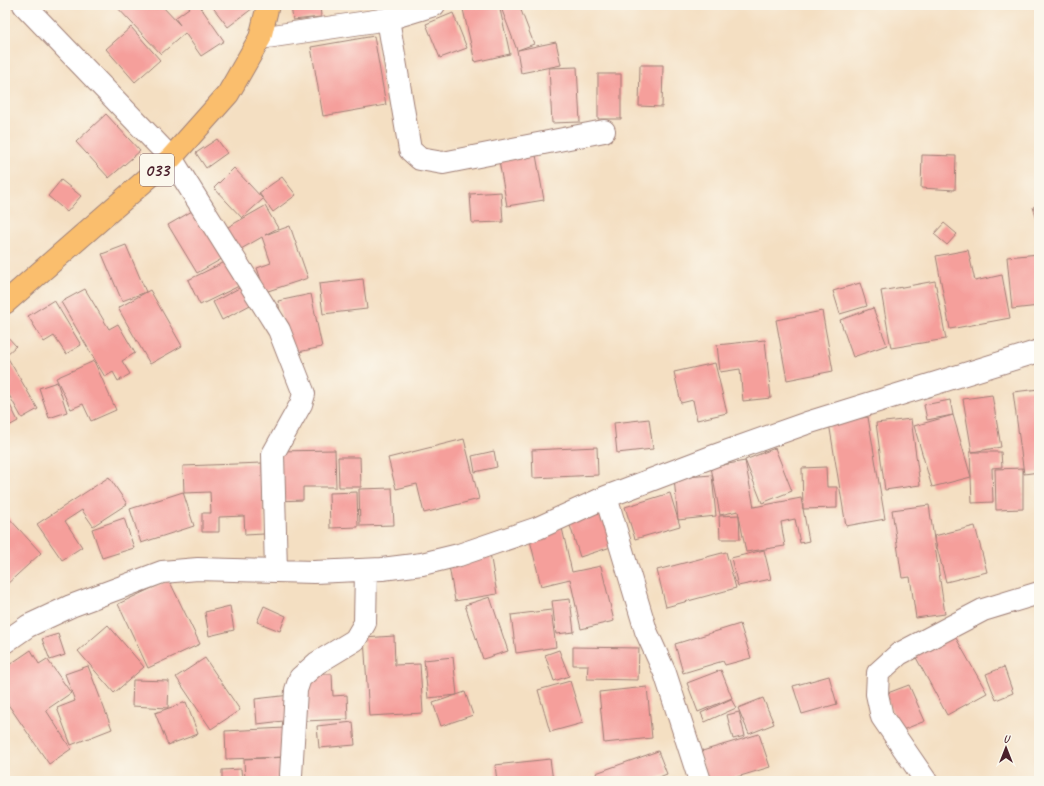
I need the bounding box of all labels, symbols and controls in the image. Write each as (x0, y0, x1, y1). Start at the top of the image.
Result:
road number: 033 (140, 154, 174, 186)
north arrow (986, 728, 1026, 768)
text: U (1003, 731, 1011, 745)

